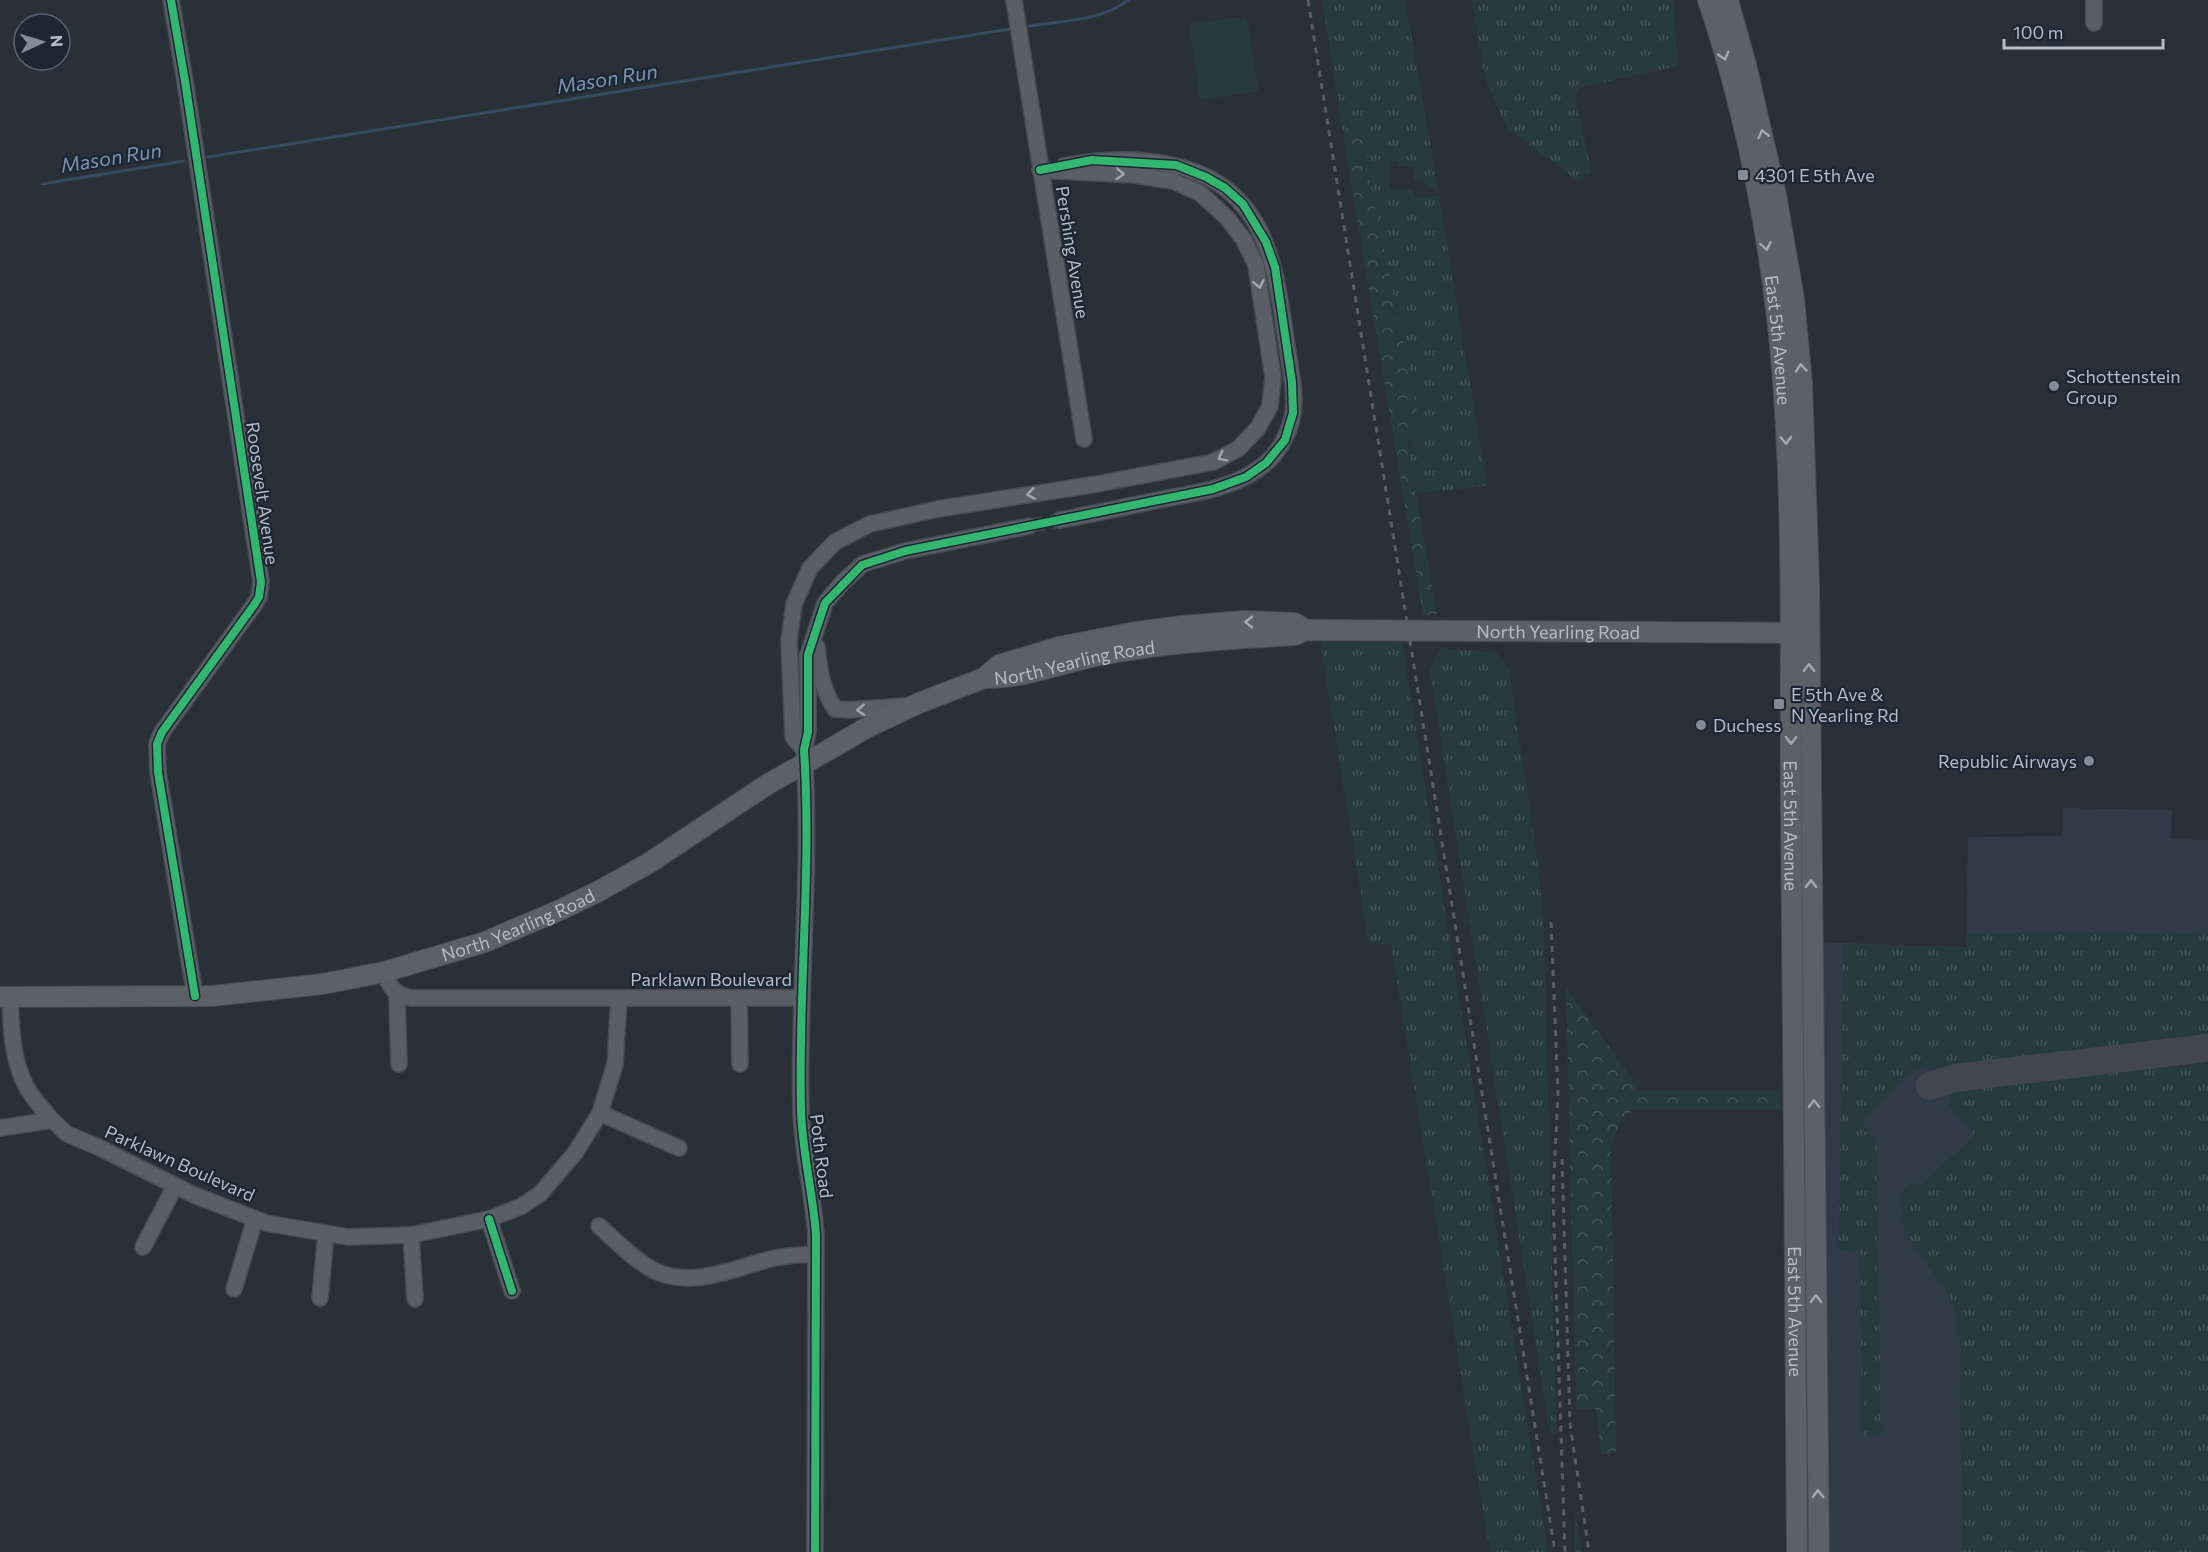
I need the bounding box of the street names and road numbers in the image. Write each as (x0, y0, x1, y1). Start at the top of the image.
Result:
street label: Pershing Avenue (1052, 184, 1094, 320)
street label: East 5th Avenue (1761, 274, 1796, 406)
street label: Roosevelt Avenue (242, 420, 284, 566)
street label: North Yearling Road (1476, 620, 1640, 643)
street label: North Yearling Road (993, 635, 1156, 689)
street label: East 5th Avenue (1780, 760, 1803, 891)
street label: North Yearling Road (439, 884, 598, 965)
street label: Parklawn Boulevard (630, 968, 792, 990)
street label: Poth Road (806, 1113, 838, 1199)
street label: Parklawn Boulevard (102, 1120, 258, 1206)
street label: East 5th Avenue (1784, 1246, 1807, 1377)

